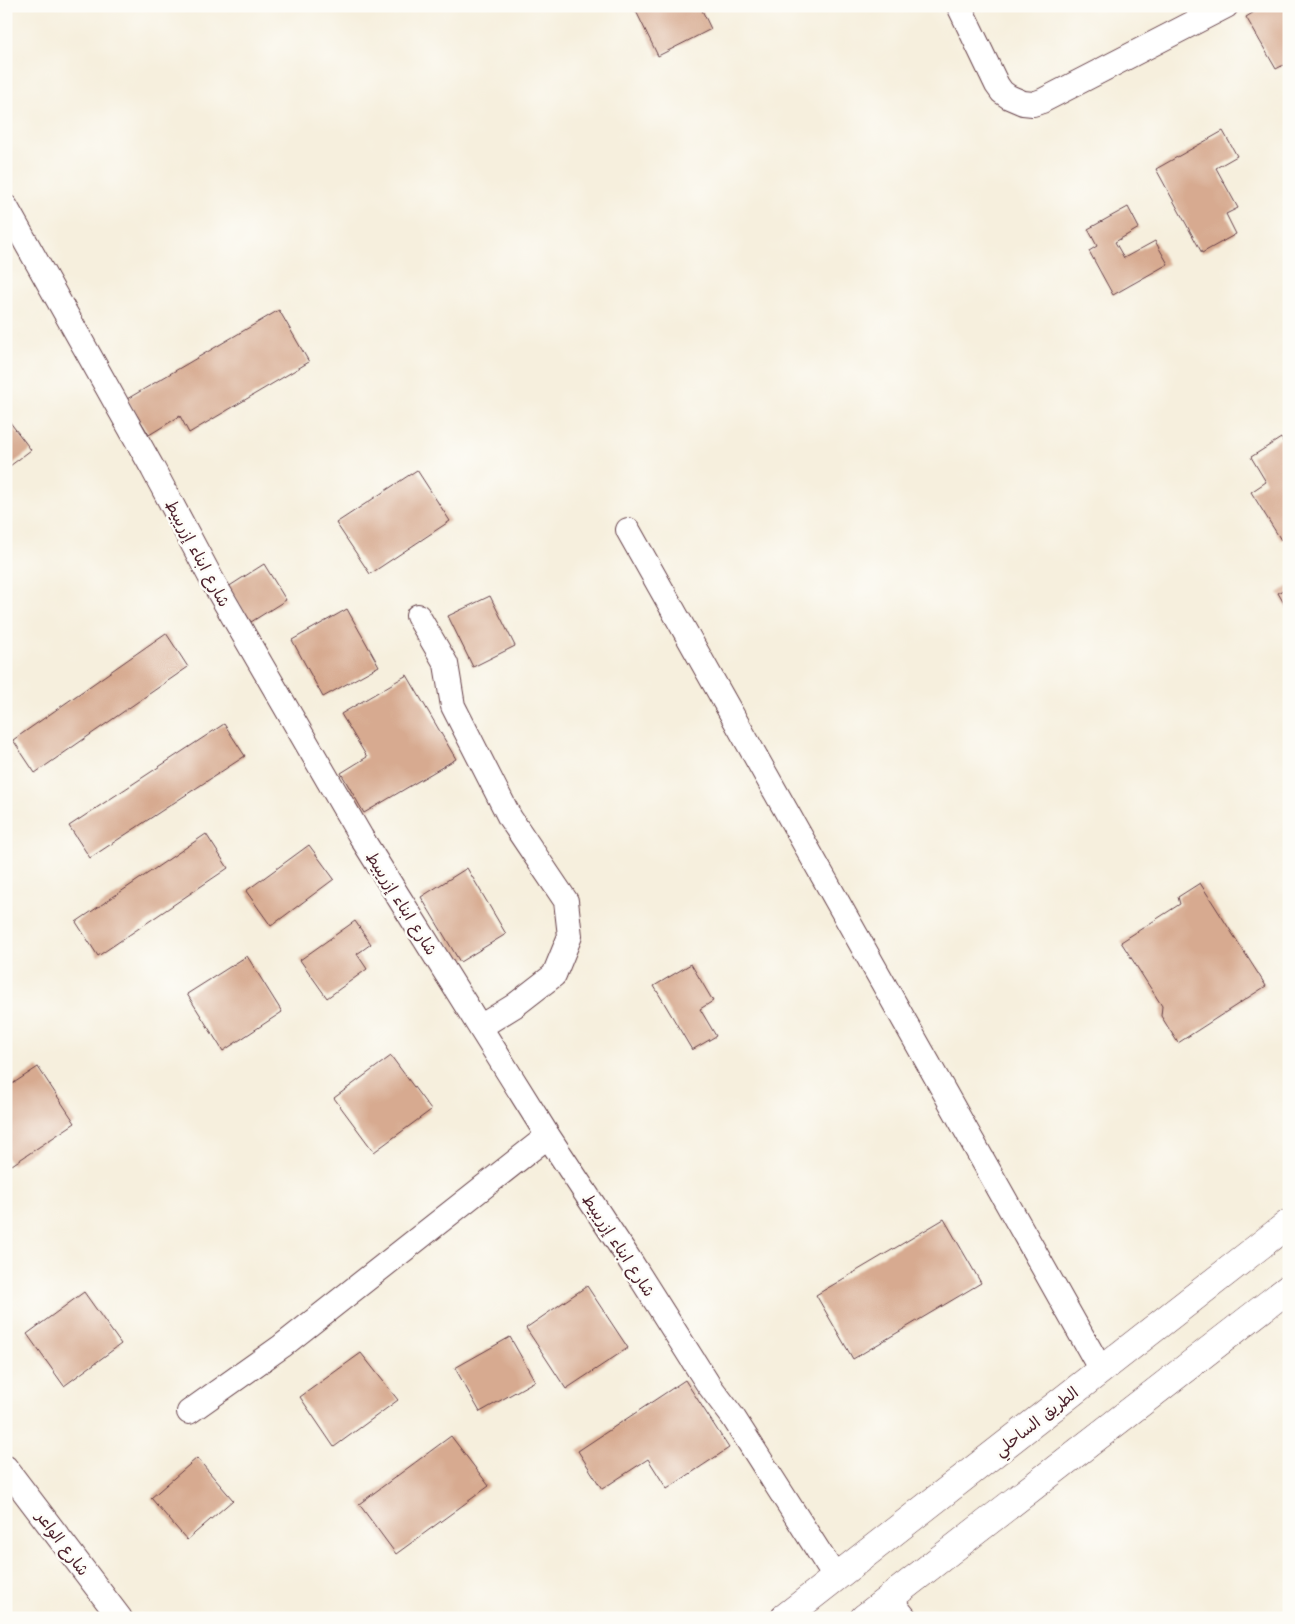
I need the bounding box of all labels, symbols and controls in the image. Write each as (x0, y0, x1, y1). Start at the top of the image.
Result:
street label: شارع ابناء إزريبيط (160, 496, 235, 611)
street label: شارع ابناء إزريبيط (360, 847, 442, 960)
street label: شارع ابناء إزريبيط (577, 1190, 660, 1301)
street label: الطريق الساحلي (990, 1382, 1085, 1464)
street label: شارع الواعر (29, 1505, 94, 1580)

